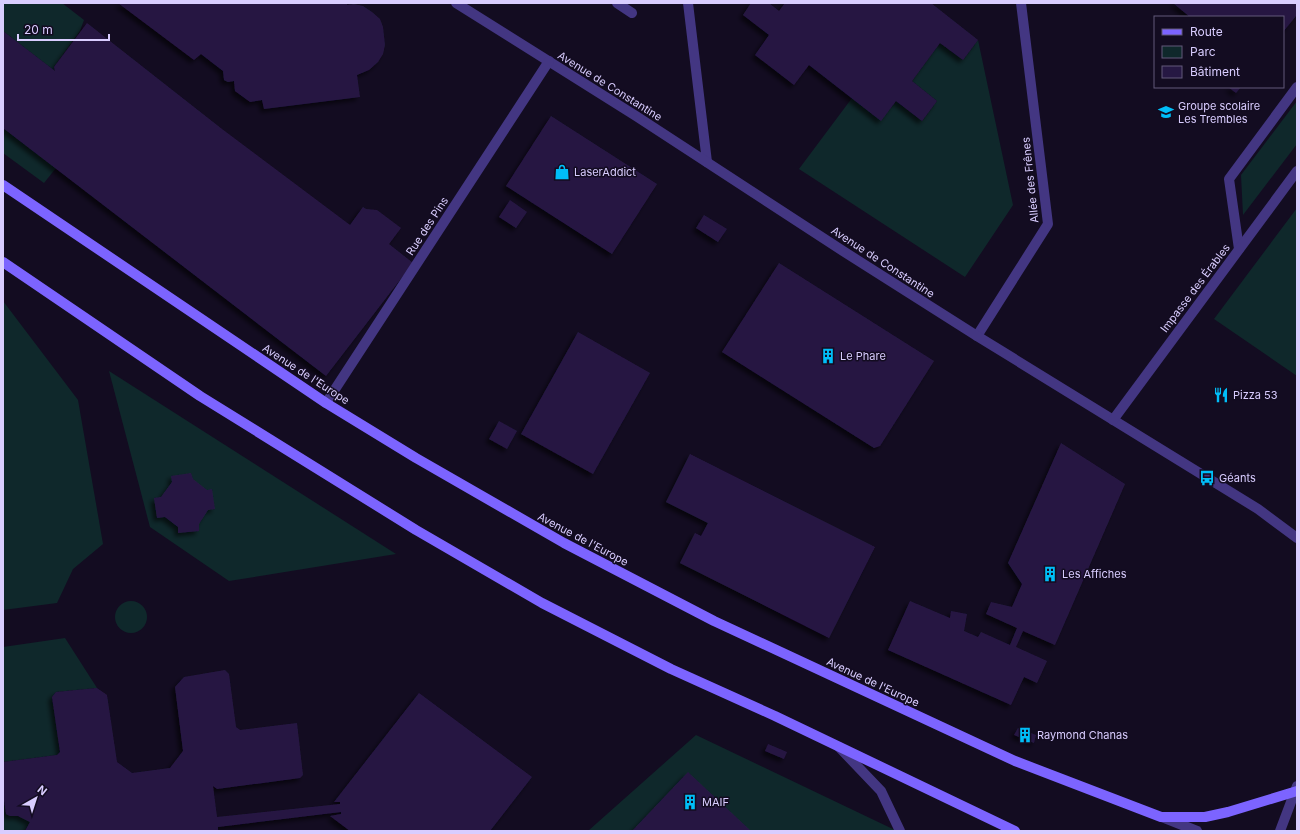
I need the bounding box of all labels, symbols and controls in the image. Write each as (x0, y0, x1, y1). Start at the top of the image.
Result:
scale bar (18, 16, 109, 42)
legend (1154, 16, 1284, 88)
text: 20 m (24, 22, 53, 37)
text: Route (1190, 24, 1223, 39)
text: Parc (1190, 44, 1216, 59)
street label: Avenue de Constantine (555, 48, 665, 124)
text: Bâtiment (1190, 64, 1240, 79)
place label: Groupe scolaire Les Trembles (1178, 99, 1260, 126)
school or university icon: Groupe scolaire Les Trembles (1157, 103, 1175, 121)
street label: Allée des Frênes (1019, 136, 1041, 224)
shop icon: LaserAddict (553, 163, 571, 181)
place label: LaserAddict (574, 165, 636, 179)
street label: Rue des Pins (403, 194, 451, 258)
street label: Avenue de Constantine (829, 223, 937, 301)
street label: Impasse des Érables (1157, 241, 1233, 335)
street label: Avenue de l'Europe (260, 341, 352, 407)
building icon: Le Phare (819, 347, 837, 365)
place label: Le Phare (840, 349, 886, 363)
restaurant icon: Pizza 53 (1212, 386, 1230, 404)
place label: Pizza 53 (1233, 388, 1278, 402)
bus stop icon: Géants (1198, 469, 1216, 487)
place label: Géants (1219, 471, 1256, 485)
street label: Avenue de l'Europe (535, 509, 631, 569)
building icon: Les Affiches (1041, 565, 1059, 583)
place label: Les Affiches (1062, 567, 1127, 581)
street label: Avenue de l'Europe (824, 654, 922, 710)
building icon: Raymond Chanas (1016, 726, 1034, 744)
place label: Raymond Chanas (1037, 728, 1128, 742)
north arrow (16, 778, 56, 818)
text: N (35, 782, 50, 798)
building icon: MAIF (681, 793, 699, 811)
place label: MAIF (702, 795, 729, 809)

